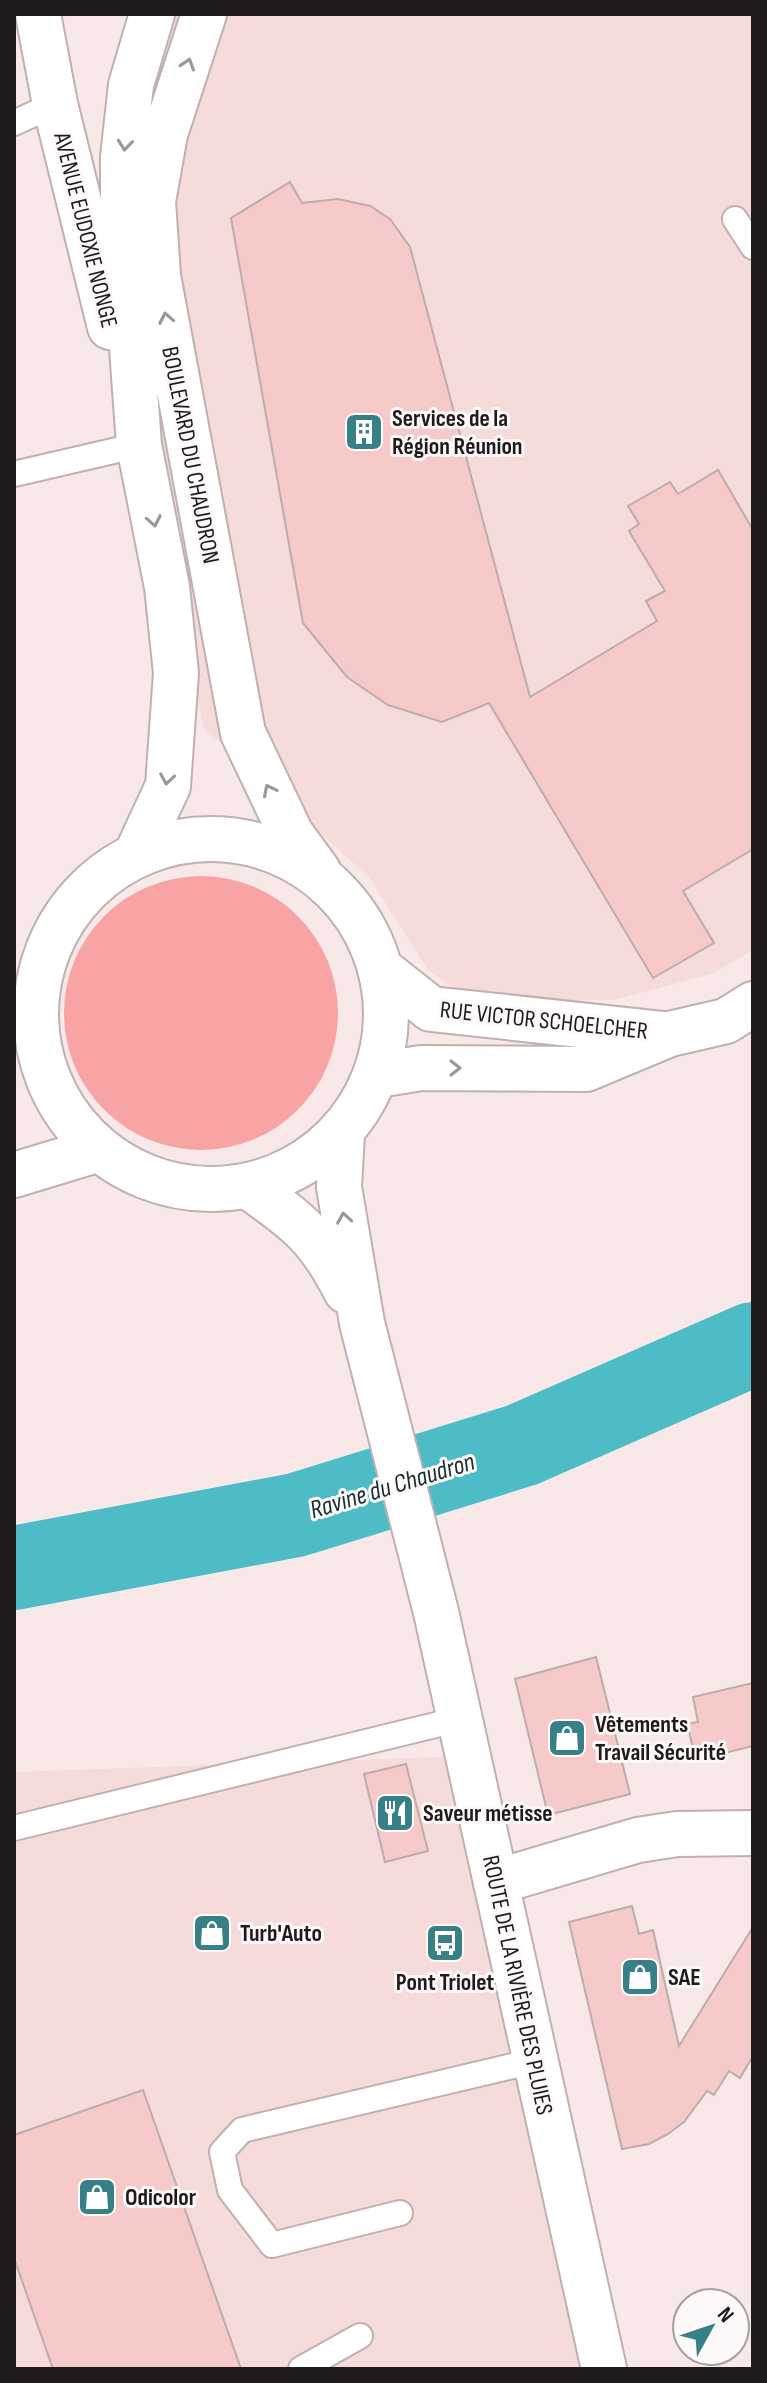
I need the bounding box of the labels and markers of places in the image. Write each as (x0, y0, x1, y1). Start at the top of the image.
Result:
place label: Services de la Région Réunion (392, 404, 523, 461)
building icon: Services de la Région Réunion (343, 411, 385, 453)
place label: Vêtements Travail Sécurité (595, 1710, 726, 1767)
shop icon: Vêtements Travail Sécurité (546, 1717, 588, 1759)
restaurant icon: Saveur métisse (374, 1792, 416, 1834)
place label: Saveur métisse (423, 1799, 553, 1828)
shop icon: Turb'Auto (191, 1912, 233, 1954)
place label: Turb'Auto (240, 1919, 322, 1948)
bus stop icon: Pont Triolet (424, 1922, 466, 1964)
shop icon: SAE (619, 1956, 661, 1998)
place label: SAE (668, 1963, 701, 1992)
place label: Pont Triolet (396, 1968, 494, 1997)
shop icon: Odicolor (76, 2176, 118, 2218)
place label: Odicolor (125, 2183, 197, 2212)

